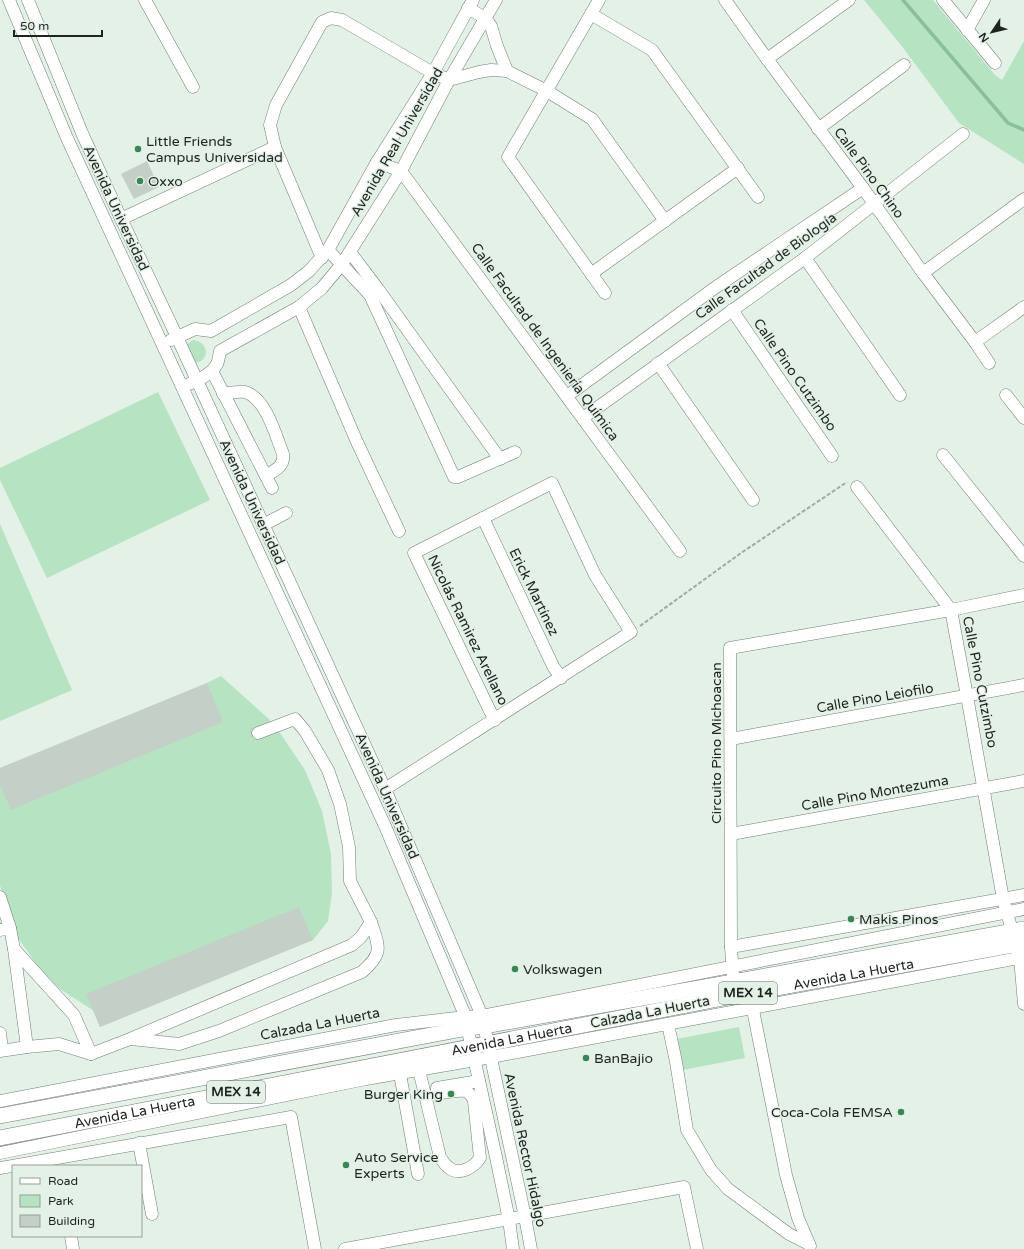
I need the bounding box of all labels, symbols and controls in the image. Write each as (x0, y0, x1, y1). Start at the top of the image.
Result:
scale bar (14, 12, 102, 38)
north arrow (972, 12, 1012, 52)
text: 50 m (20, 19, 49, 33)
text: N (976, 30, 992, 45)
street label: Avenida Real Universidad (347, 65, 447, 219)
street label: Calle Pino Chino (830, 124, 908, 222)
place label: Little Friends Campus Universidad (146, 133, 283, 166)
street label: Avenida Universidad (80, 143, 152, 273)
marker: Little Friends Campus Universidad (133, 144, 143, 154)
place label: Oxxo (148, 173, 183, 190)
marker: Oxxo (135, 176, 145, 186)
street label: Calle Facultad de Biología (692, 209, 840, 323)
street label: Calle Facultad de Ingenierίa Quίmica (467, 240, 623, 444)
street label: Calle Pino Cutzimbo (750, 315, 840, 435)
street label: Avenida Universidad (216, 437, 288, 567)
street label: Erick Martínez (505, 545, 563, 639)
street label: Nicolás Ramirez Arellano (424, 552, 512, 708)
street label: Calle Pino Cutzimbo (959, 615, 1001, 749)
street label: Circuito Pino Michoacan (708, 662, 725, 824)
street label: Calle Pino Leiofilo (815, 679, 935, 717)
street label: Avenida Universidad (352, 730, 422, 862)
street label: Calle Pino Montezuma (800, 772, 950, 814)
place label: Makis Pinos (859, 911, 939, 928)
marker: Makis Pinos (846, 914, 856, 924)
street label: Avenida La Huerta (792, 955, 915, 993)
place label: Volkswagen (523, 961, 602, 978)
marker: Volkswagen (510, 964, 520, 974)
road number: MEX 14 (719, 982, 777, 1004)
street label: Calzada La Huerta (589, 992, 711, 1032)
street label: Calzada La Huerta (259, 1004, 381, 1044)
street label: Avenida La Huerta (450, 1019, 573, 1059)
place label: BanBajio (594, 1050, 653, 1067)
marker: BanBajio (581, 1053, 591, 1063)
street label: Avenida Rector Hidalgo (500, 1071, 550, 1229)
road number: MEX 14 (207, 1081, 265, 1103)
place label: Burger King (364, 1086, 443, 1103)
marker: Burger King (446, 1089, 456, 1099)
street label: Avenida La Huerta (73, 1092, 196, 1132)
place label: Coca-Cola FEMSA (771, 1104, 893, 1121)
marker: Coca-Cola FEMSA (896, 1107, 906, 1117)
place label: Auto Service Experts (354, 1149, 438, 1182)
marker: Auto Service Experts (341, 1160, 351, 1170)
legend (12, 1165, 142, 1237)
text: Road (48, 1174, 78, 1188)
text: Park (48, 1194, 74, 1208)
text: Building (48, 1214, 95, 1228)

